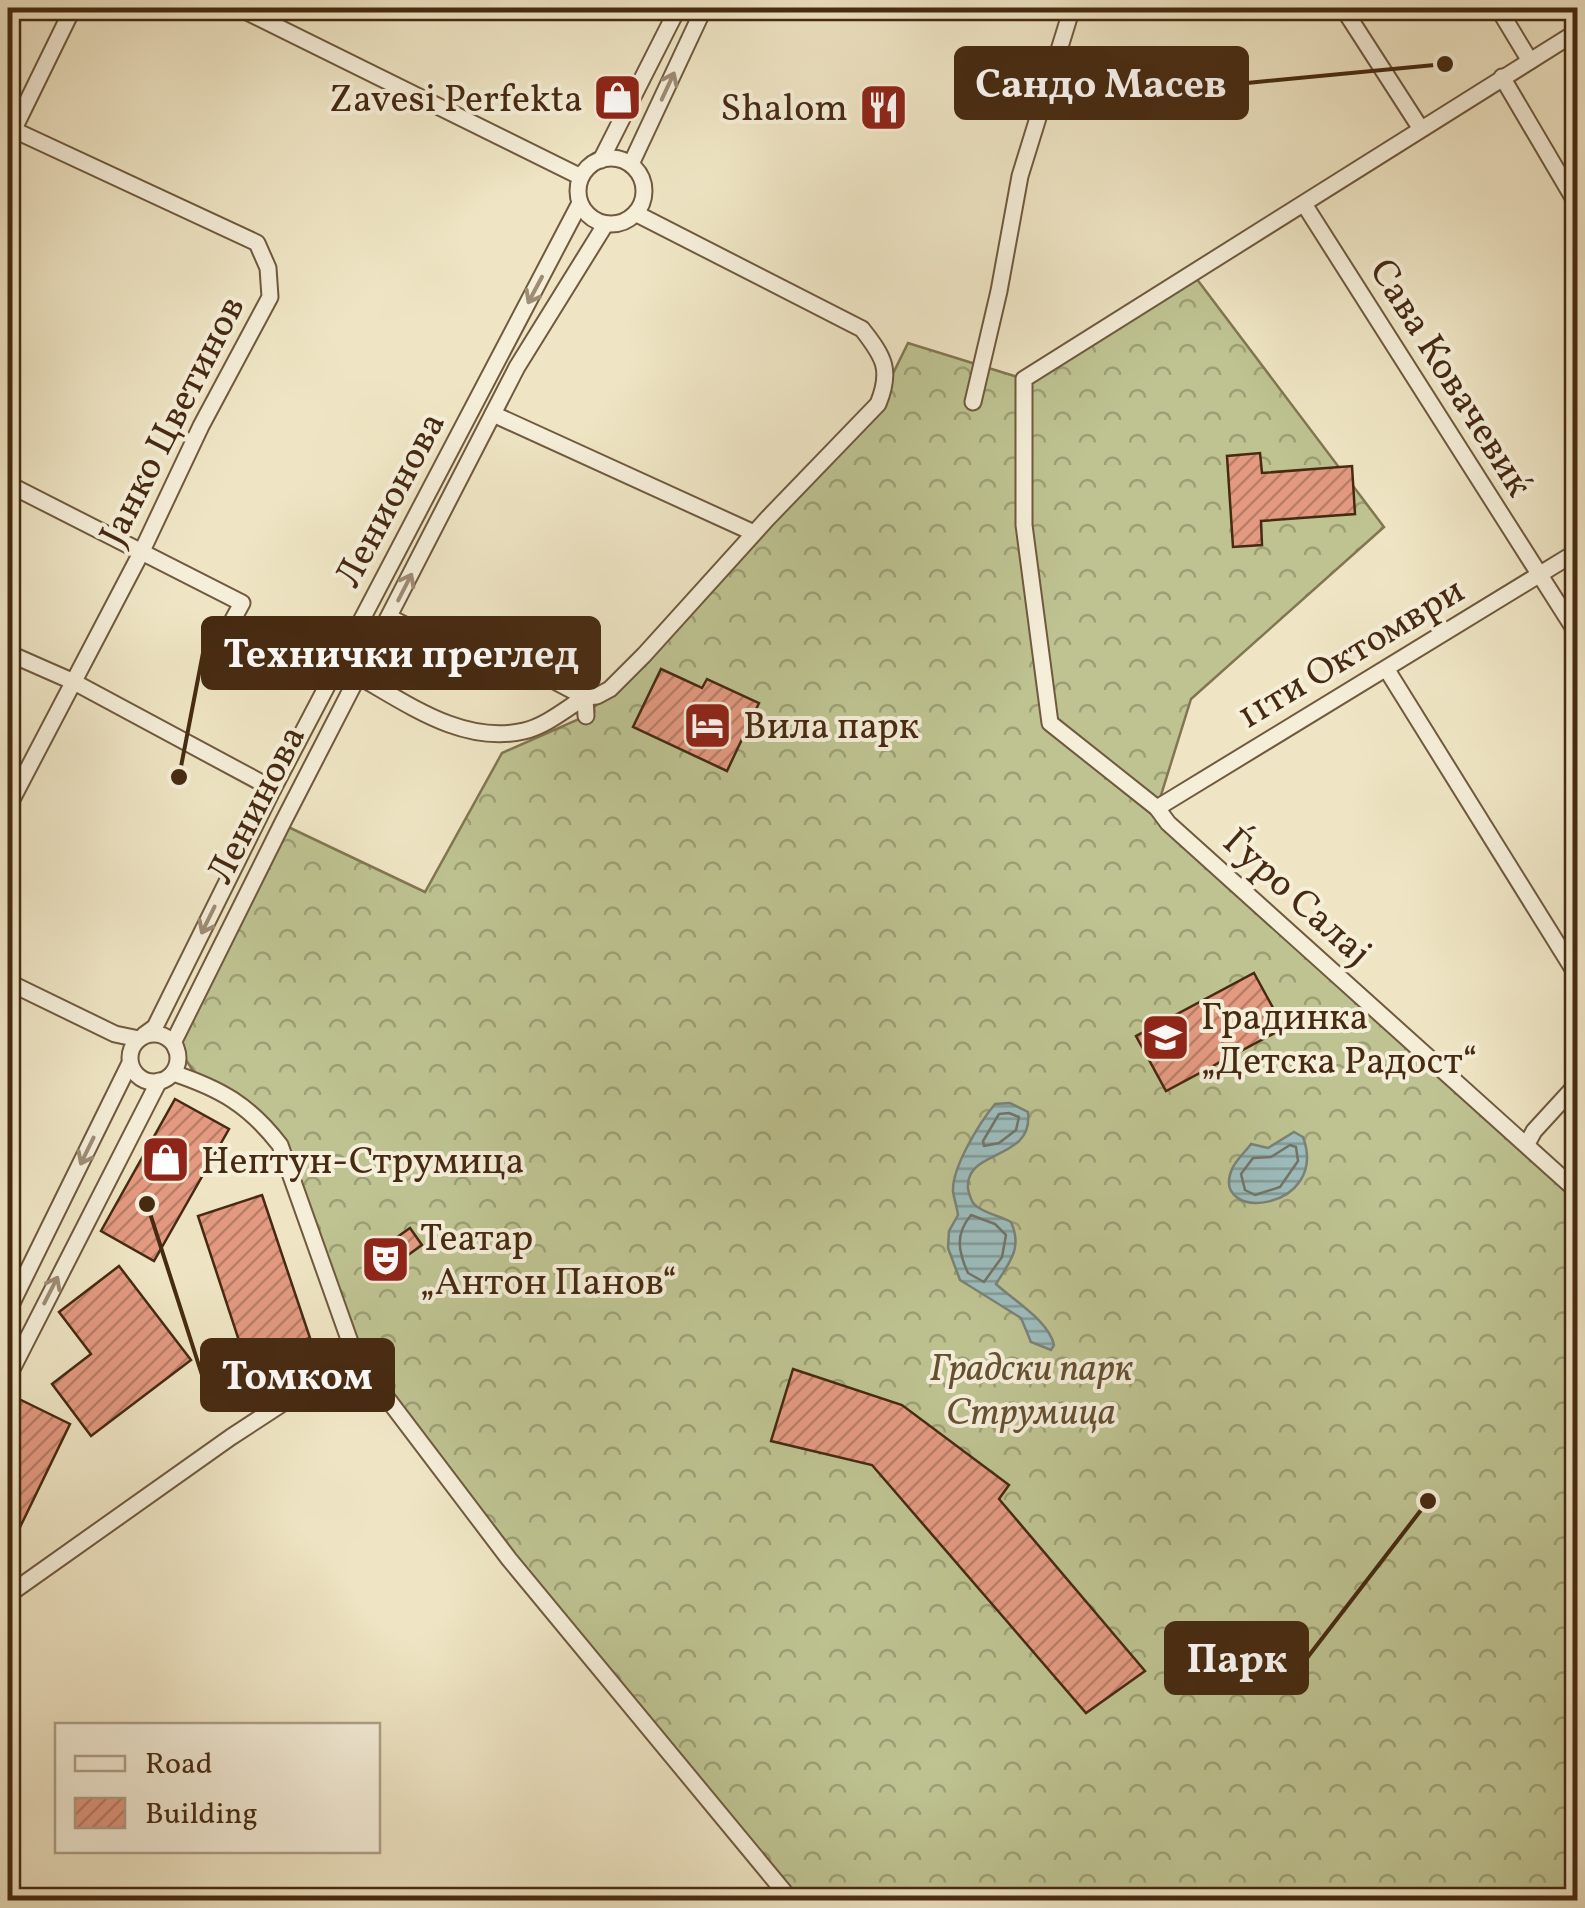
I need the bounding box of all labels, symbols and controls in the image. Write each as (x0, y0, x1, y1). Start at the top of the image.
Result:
callout: Сандо Масев (956, 48, 1247, 118)
text: Сандо Масев (975, 59, 1227, 115)
one-way arrow (660, 71, 678, 102)
shop icon: Zavesi Perfekta (592, 72, 644, 124)
place label: Zavesi Perfekta (329, 75, 583, 128)
restaurant icon: Shalom (857, 81, 909, 133)
place label: Shalom (720, 84, 848, 137)
street label: Сава Ковачевиќ (1355, 250, 1544, 508)
one-way arrow (524, 274, 544, 304)
street label: Јанко Цветинов (88, 288, 260, 556)
street label: Ленионова (324, 404, 460, 598)
street label: 11ти Октомври (1228, 566, 1475, 744)
one-way arrow (396, 573, 415, 603)
callout: Технички преглед (203, 618, 599, 688)
text: Технички преглед (223, 629, 579, 685)
hotel icon: Вила парк (682, 699, 734, 751)
place label: Вила парк (743, 702, 919, 755)
street label: Ленинова (196, 717, 321, 894)
street label: Ѓуро Салај (1210, 817, 1382, 980)
one-way arrow (198, 905, 217, 935)
place label: Градинка „Детска Радост“ (1201, 993, 1477, 1090)
school or university icon: Градинка „Детска Радост“ (1140, 1012, 1192, 1064)
shop icon: Нептун-Струмица (140, 1134, 192, 1186)
one-way arrow (77, 1135, 96, 1165)
place label: Нептун-Струмица (201, 1137, 524, 1190)
place label: Театар „Антон Панов“ (420, 1214, 677, 1311)
theatre icon: Театар „Антон Панов“ (359, 1233, 411, 1285)
one-way arrow (42, 1275, 61, 1305)
callout: Томком (202, 1340, 393, 1410)
park label: Градски парк Струмица (930, 1344, 1134, 1441)
text: Томком (221, 1351, 373, 1407)
callout: Парк (1166, 1623, 1307, 1693)
text: Парк (1187, 1634, 1288, 1690)
legend (55, 1723, 380, 1853)
text: Road (145, 1744, 213, 1786)
text: Building (145, 1794, 258, 1836)

